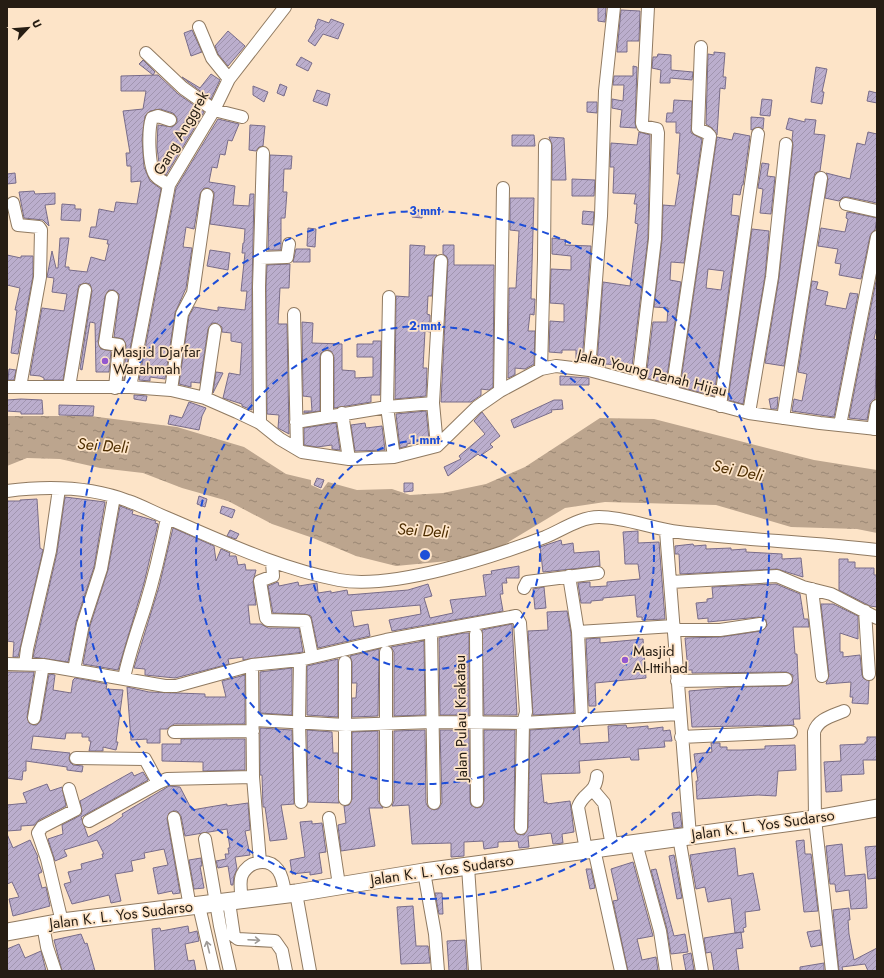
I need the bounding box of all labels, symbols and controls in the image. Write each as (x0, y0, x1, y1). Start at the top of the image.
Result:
north arrow (8, 8, 48, 48)
text: U (28, 17, 46, 31)
street label: Gang Anggrek (148, 87, 214, 179)
text: 3 mnt (409, 202, 441, 220)
text: 2 mnt (409, 317, 441, 335)
place label: Masjid Dja'far Warahmah (113, 341, 202, 380)
street label: Jalan Young Panah Hijau (573, 343, 729, 402)
marker: Masjid Dja'far Warahmah (100, 356, 110, 366)
text: 1 mnt (410, 431, 440, 449)
water label: Sei Deli (76, 432, 131, 459)
water label: Sei Deli (710, 454, 766, 487)
water label: Sei Deli (396, 517, 450, 544)
centre of rings (418, 548, 432, 562)
place label: Masjid Al-Ittihad (633, 640, 688, 679)
street label: Jalan Pulau Krakatau (449, 655, 473, 783)
marker: Masjid Al-Ittihad (620, 655, 630, 665)
street label: Jalan K. L. Yos Sudarso (688, 804, 836, 846)
street label: Jalan K. L. Yos Sudarso (367, 849, 515, 891)
street label: Jalan K. L. Yos Sudarso (46, 895, 194, 935)
one-way arrow (247, 937, 260, 944)
one-way arrow (204, 940, 212, 953)

